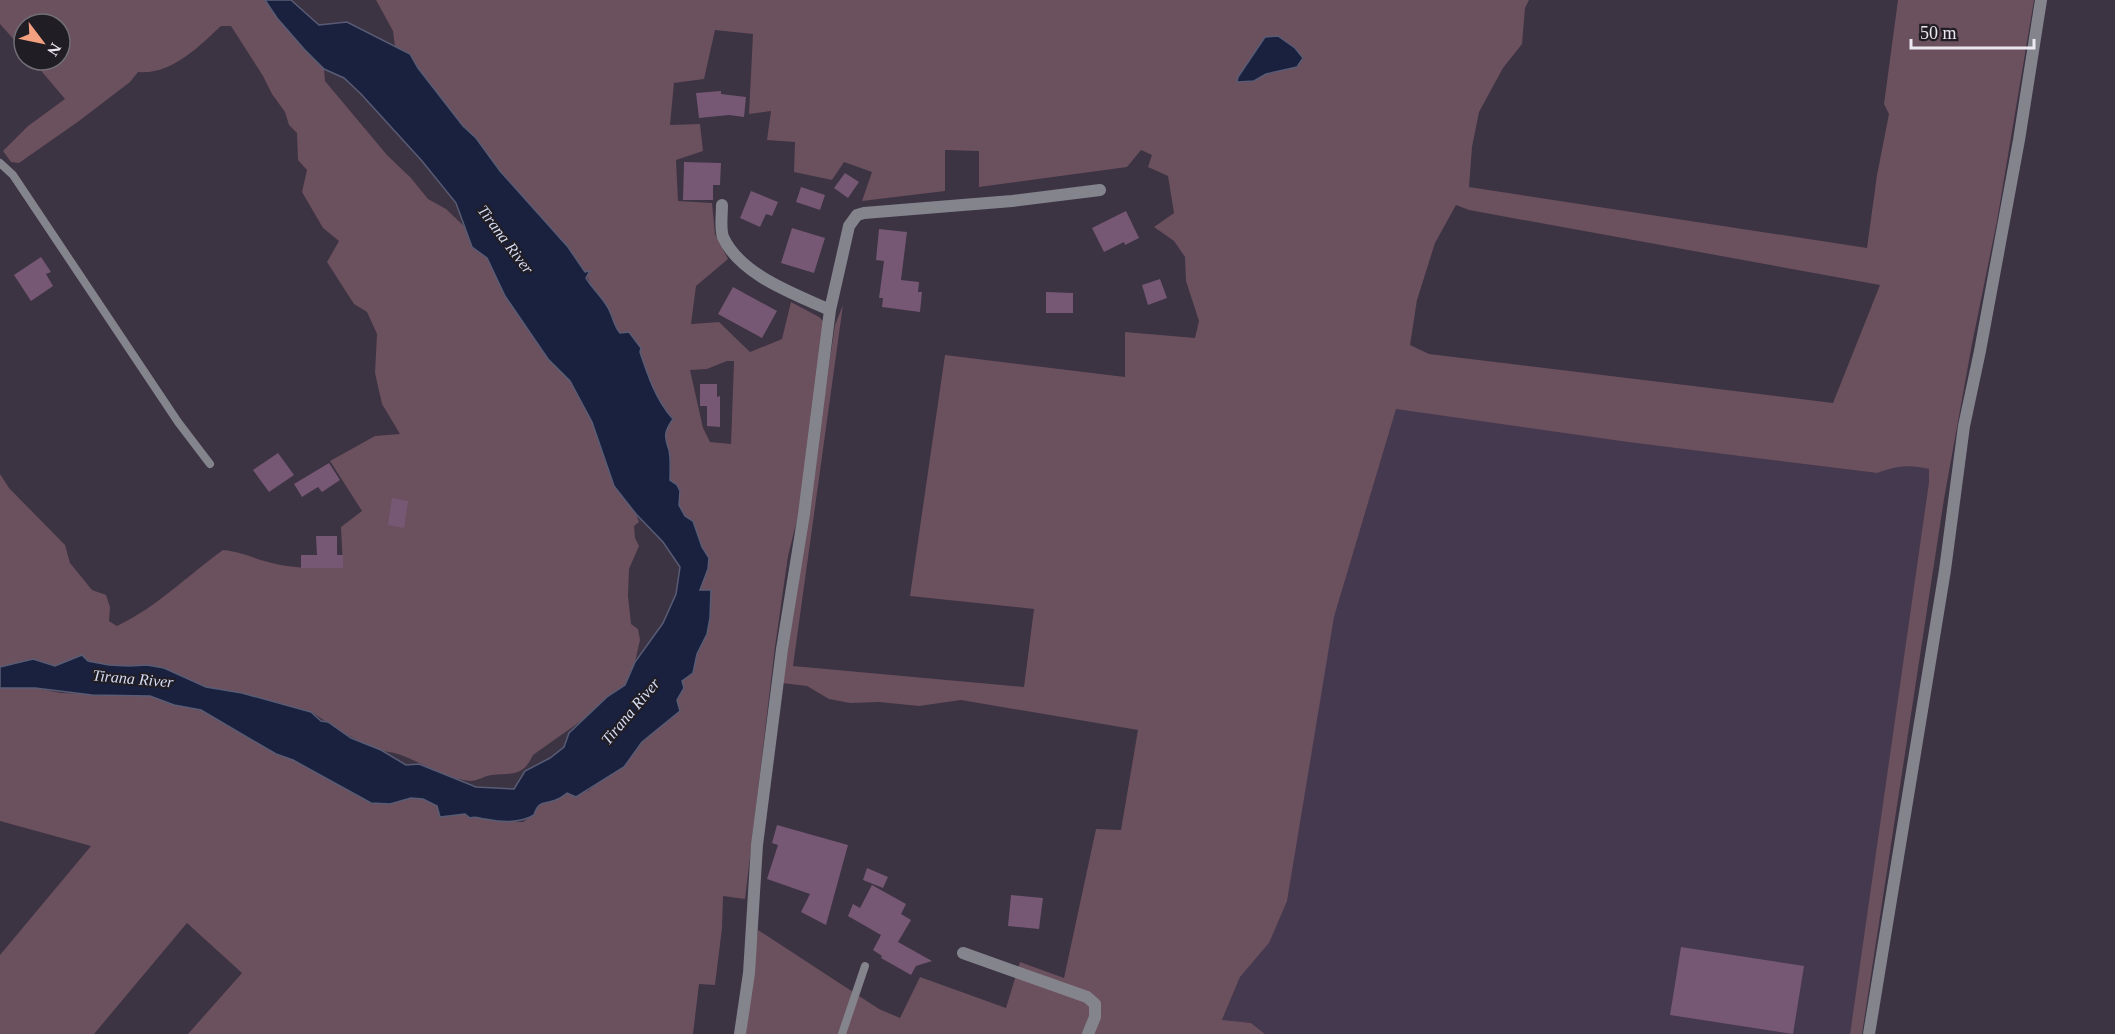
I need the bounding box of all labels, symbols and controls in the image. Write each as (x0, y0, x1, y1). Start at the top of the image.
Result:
north arrow (12, 12, 72, 72)
scale bar (1911, 12, 2034, 50)
text: 50 m (1920, 23, 1957, 43)
text: N (44, 40, 65, 59)
water label: Tirana River (474, 202, 537, 278)
water label: Tirana River (92, 666, 175, 691)
water label: Tirana River (598, 674, 664, 748)

